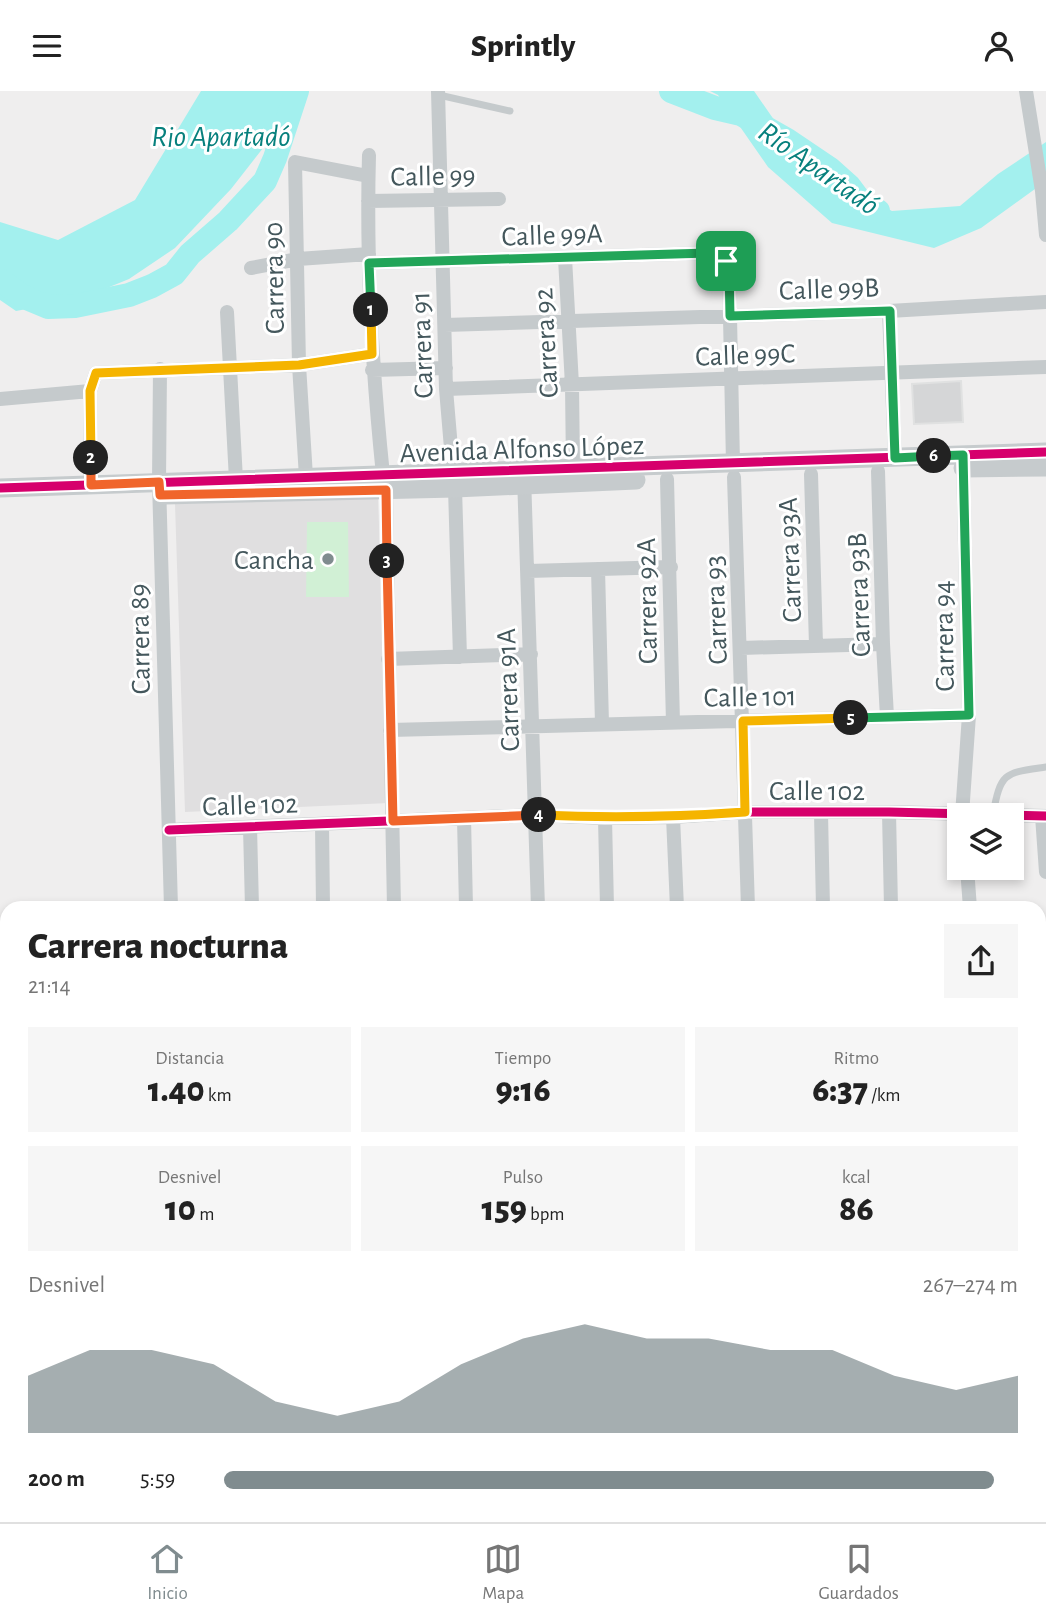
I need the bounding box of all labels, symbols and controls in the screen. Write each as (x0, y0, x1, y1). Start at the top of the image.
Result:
icon: menu (28, 27, 66, 65)
icon: person (980, 27, 1018, 65)
text: Sprintly (471, 30, 575, 62)
water label: Río Apartadó (753, 117, 884, 221)
water label: Rio Apartadó (151, 122, 291, 152)
street label: Calle 99 (390, 162, 476, 192)
street label: Calle 99A (501, 220, 603, 252)
street label: Carrera 90 (260, 222, 290, 334)
pin (696, 231, 756, 291)
icon: arrive (707, 242, 745, 280)
street label: Calle 99B (779, 274, 880, 306)
street label: Carrera 92 (530, 287, 564, 399)
street label: Carrera 91 (407, 291, 439, 399)
pin: 1 (354, 293, 388, 327)
text: 1 (367, 300, 374, 319)
street label: Calle 99C (695, 340, 795, 372)
street label: Avenida Alfonso López (399, 432, 645, 468)
pin: 6 (916, 439, 951, 473)
pin: 2 (74, 441, 108, 475)
text: 6 (929, 446, 938, 465)
text: 2 (86, 448, 95, 467)
street label: Carrera 93A (775, 497, 807, 623)
street label: Carrera 93B (844, 532, 876, 658)
street label: Carrera 92A (633, 537, 663, 664)
pin: 3 (370, 543, 404, 579)
place label: Cancha (234, 547, 314, 575)
marker: Cancha (320, 551, 336, 567)
text: 3 (382, 551, 391, 570)
street label: Carrera 93 (701, 555, 733, 665)
street label: Carrera 94 (930, 580, 960, 692)
street label: Carrera 89 (126, 583, 156, 695)
street label: Carrera 91A (493, 628, 525, 752)
street label: Calle 101 (703, 683, 797, 713)
pin: 5 (834, 701, 868, 735)
text: 5 (846, 708, 855, 727)
street label: Calle 102 (769, 778, 865, 806)
street label: Calle 102 (202, 790, 299, 822)
pin: 4 (522, 797, 556, 833)
map controls (947, 803, 1024, 880)
button: layers (947, 803, 1024, 880)
text: 4 (534, 805, 543, 824)
button: share (944, 924, 1018, 998)
text: Carrera nocturna (28, 928, 288, 966)
text: 21:14 (28, 975, 71, 998)
text: Distancia (155, 1049, 224, 1068)
text: Tiempo (495, 1049, 551, 1068)
text: Ritmo (833, 1049, 879, 1068)
text: 1.40 (148, 1073, 205, 1108)
text: 9:16 (495, 1073, 551, 1108)
text: 6:37 (812, 1073, 868, 1108)
text: km (205, 1086, 232, 1105)
text: /km (868, 1086, 901, 1105)
text: Desnivel (158, 1168, 222, 1187)
text: Pulso (503, 1168, 543, 1187)
text: kcal (842, 1168, 871, 1187)
text: 10 (165, 1192, 196, 1227)
text: 159 (482, 1192, 527, 1227)
text: 86 (839, 1192, 874, 1227)
text: m (196, 1205, 214, 1224)
text: bpm (527, 1205, 564, 1224)
text: Desnivel (28, 1274, 105, 1297)
text: 267–274 m (923, 1274, 1018, 1297)
text: 200 m (28, 1468, 85, 1491)
text: 5:59 (140, 1468, 175, 1491)
tab: Inicio (147, 1540, 188, 1605)
tab: Mapa (482, 1540, 524, 1605)
tab: Guardados (819, 1540, 899, 1605)

